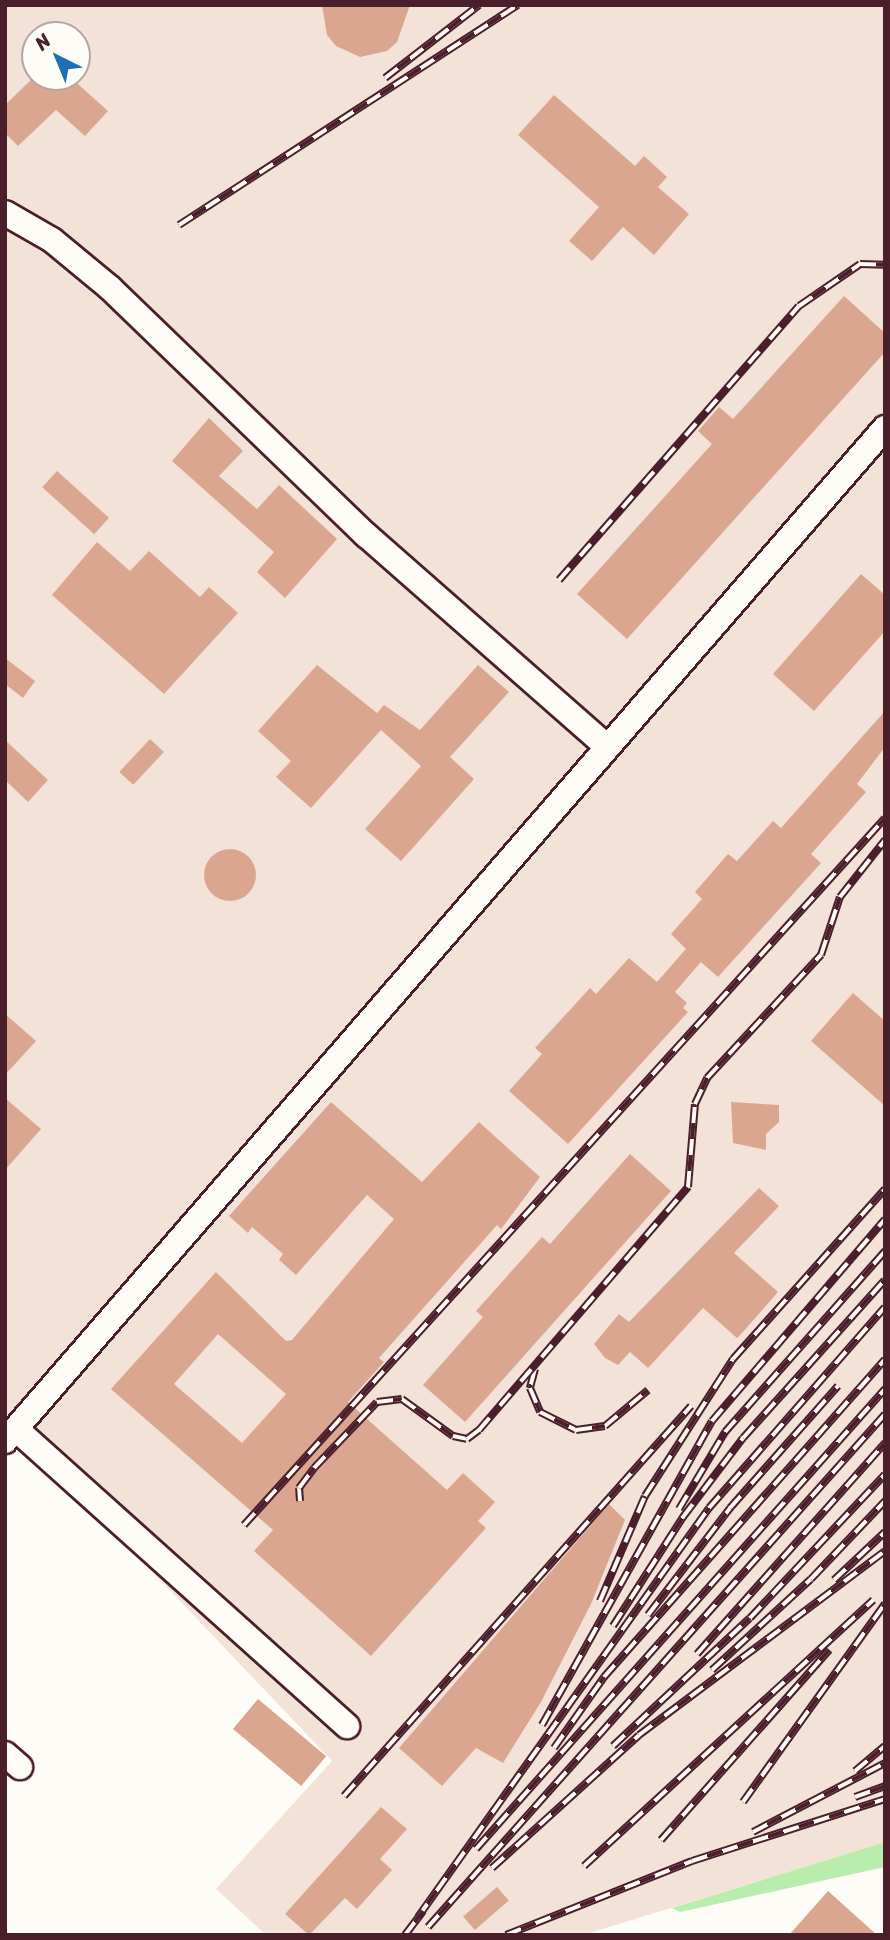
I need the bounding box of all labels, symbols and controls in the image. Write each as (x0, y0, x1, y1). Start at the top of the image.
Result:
north arrow (21, 21, 91, 91)
text: N (27, 25, 59, 58)

